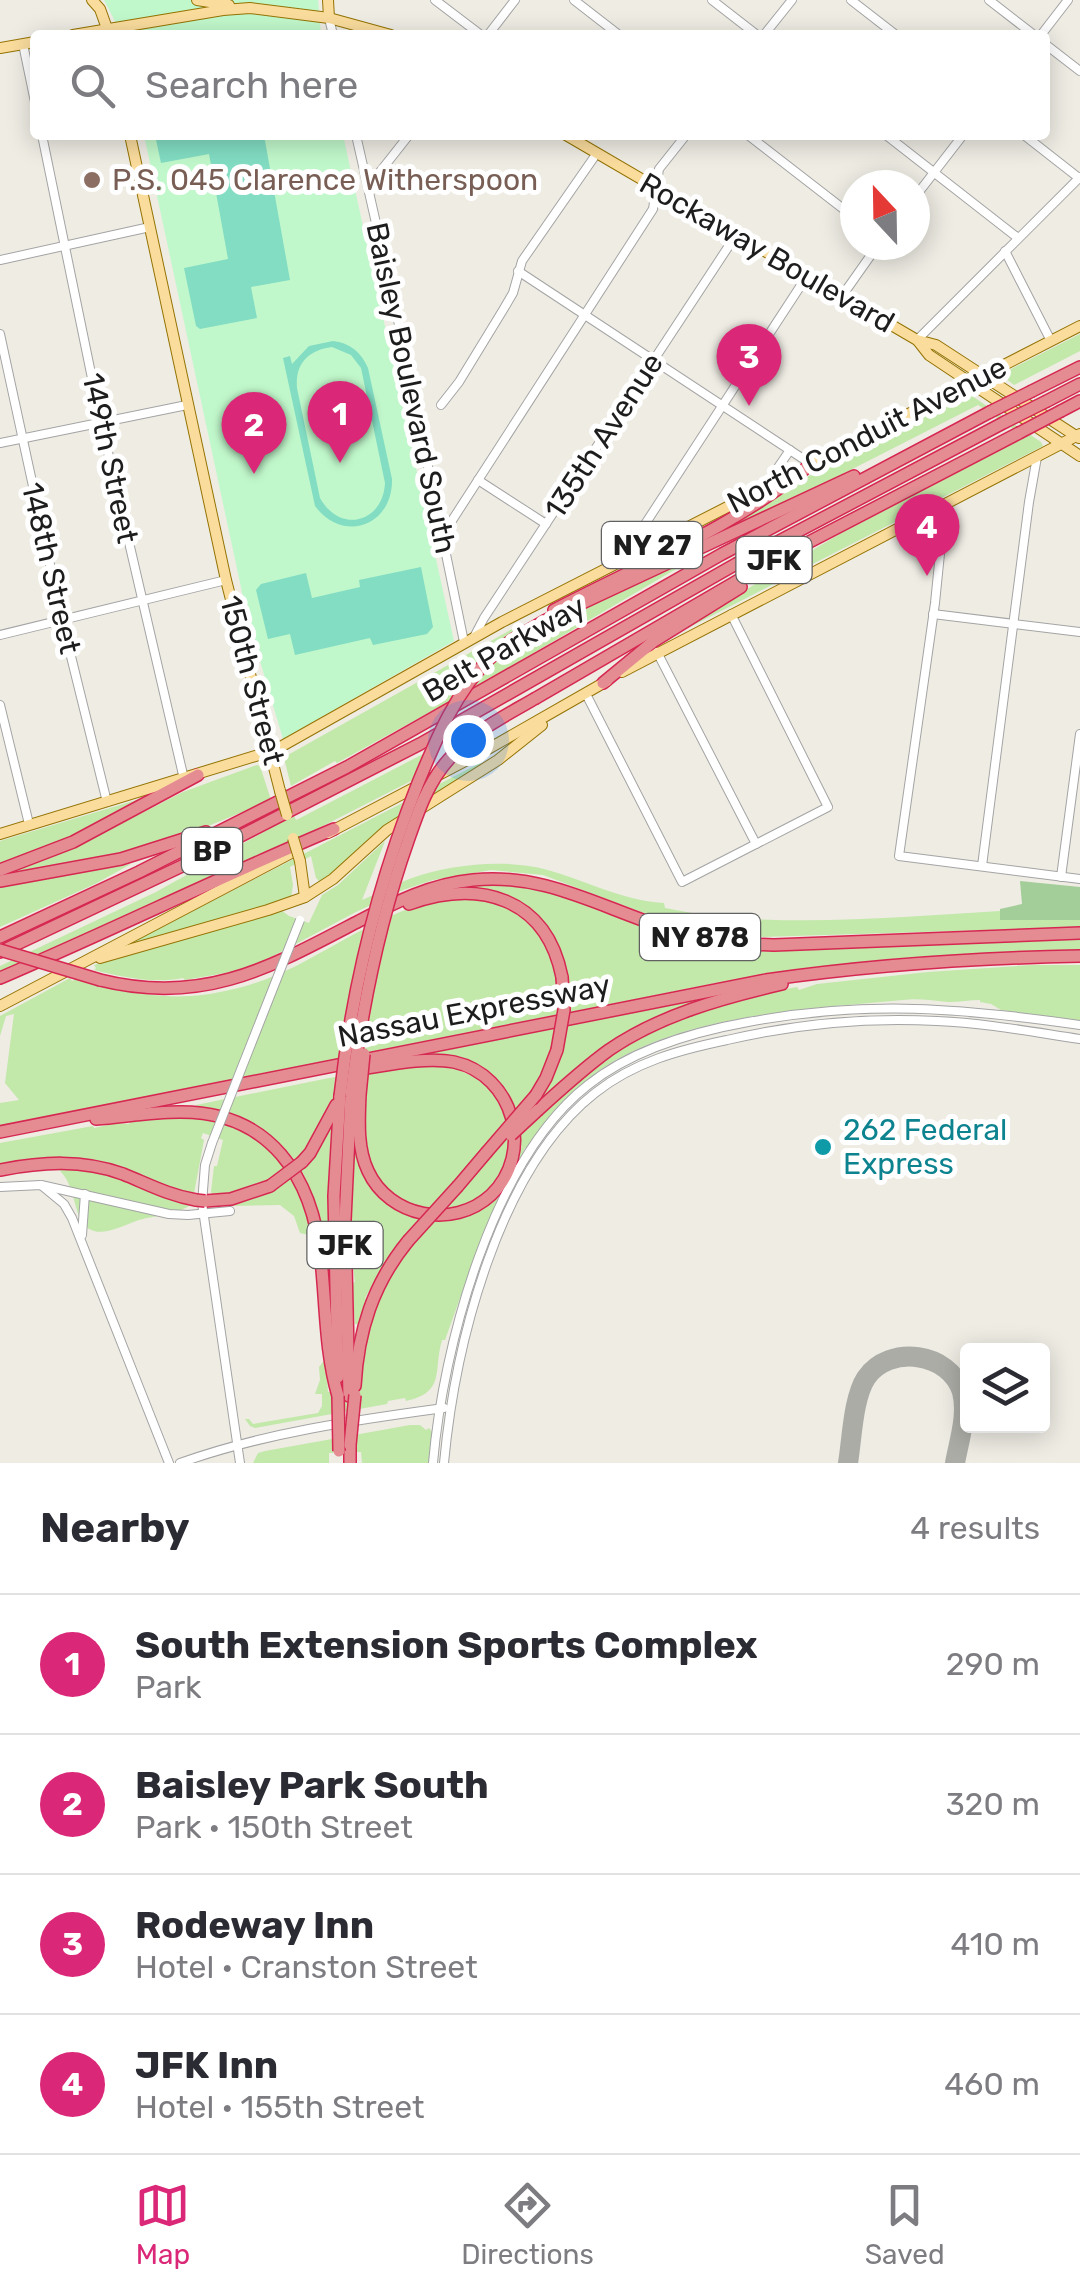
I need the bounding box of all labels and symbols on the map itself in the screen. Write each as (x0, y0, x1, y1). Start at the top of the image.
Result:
place label: P.S. 045 Clarence Witherspoon (112, 162, 538, 198)
street label: Rockaway Boulevard (633, 165, 901, 341)
marker: P.S. 045 Clarence Witherspoon (81, 169, 103, 191)
north arrow (840, 170, 930, 260)
street label: Baisley Boulevard South (358, 219, 464, 557)
pin: 3 (716, 324, 782, 406)
street label: 135th Avenue (537, 346, 671, 526)
street label: North Conduit Avenue (721, 349, 1013, 521)
street label: 149th Street (74, 370, 146, 547)
pin: 1 (308, 380, 372, 463)
pin: 2 (222, 392, 286, 474)
street label: 148th Street (14, 479, 88, 657)
pin: 4 (894, 494, 960, 576)
road number: NY 27 (602, 522, 702, 568)
road number: JFK (736, 537, 812, 583)
street label: Belt Parkway (416, 588, 592, 710)
street label: 150th Street (212, 591, 292, 769)
your location (443, 715, 494, 766)
road number: BP (182, 828, 242, 874)
road number: NY 878 (640, 914, 760, 960)
street label: Nassau Expressway (335, 967, 613, 1055)
place label: 262 Federal Express (843, 1112, 1007, 1182)
marker: 262 Federal Express (812, 1136, 834, 1158)
road number: JFK (308, 1222, 382, 1268)

